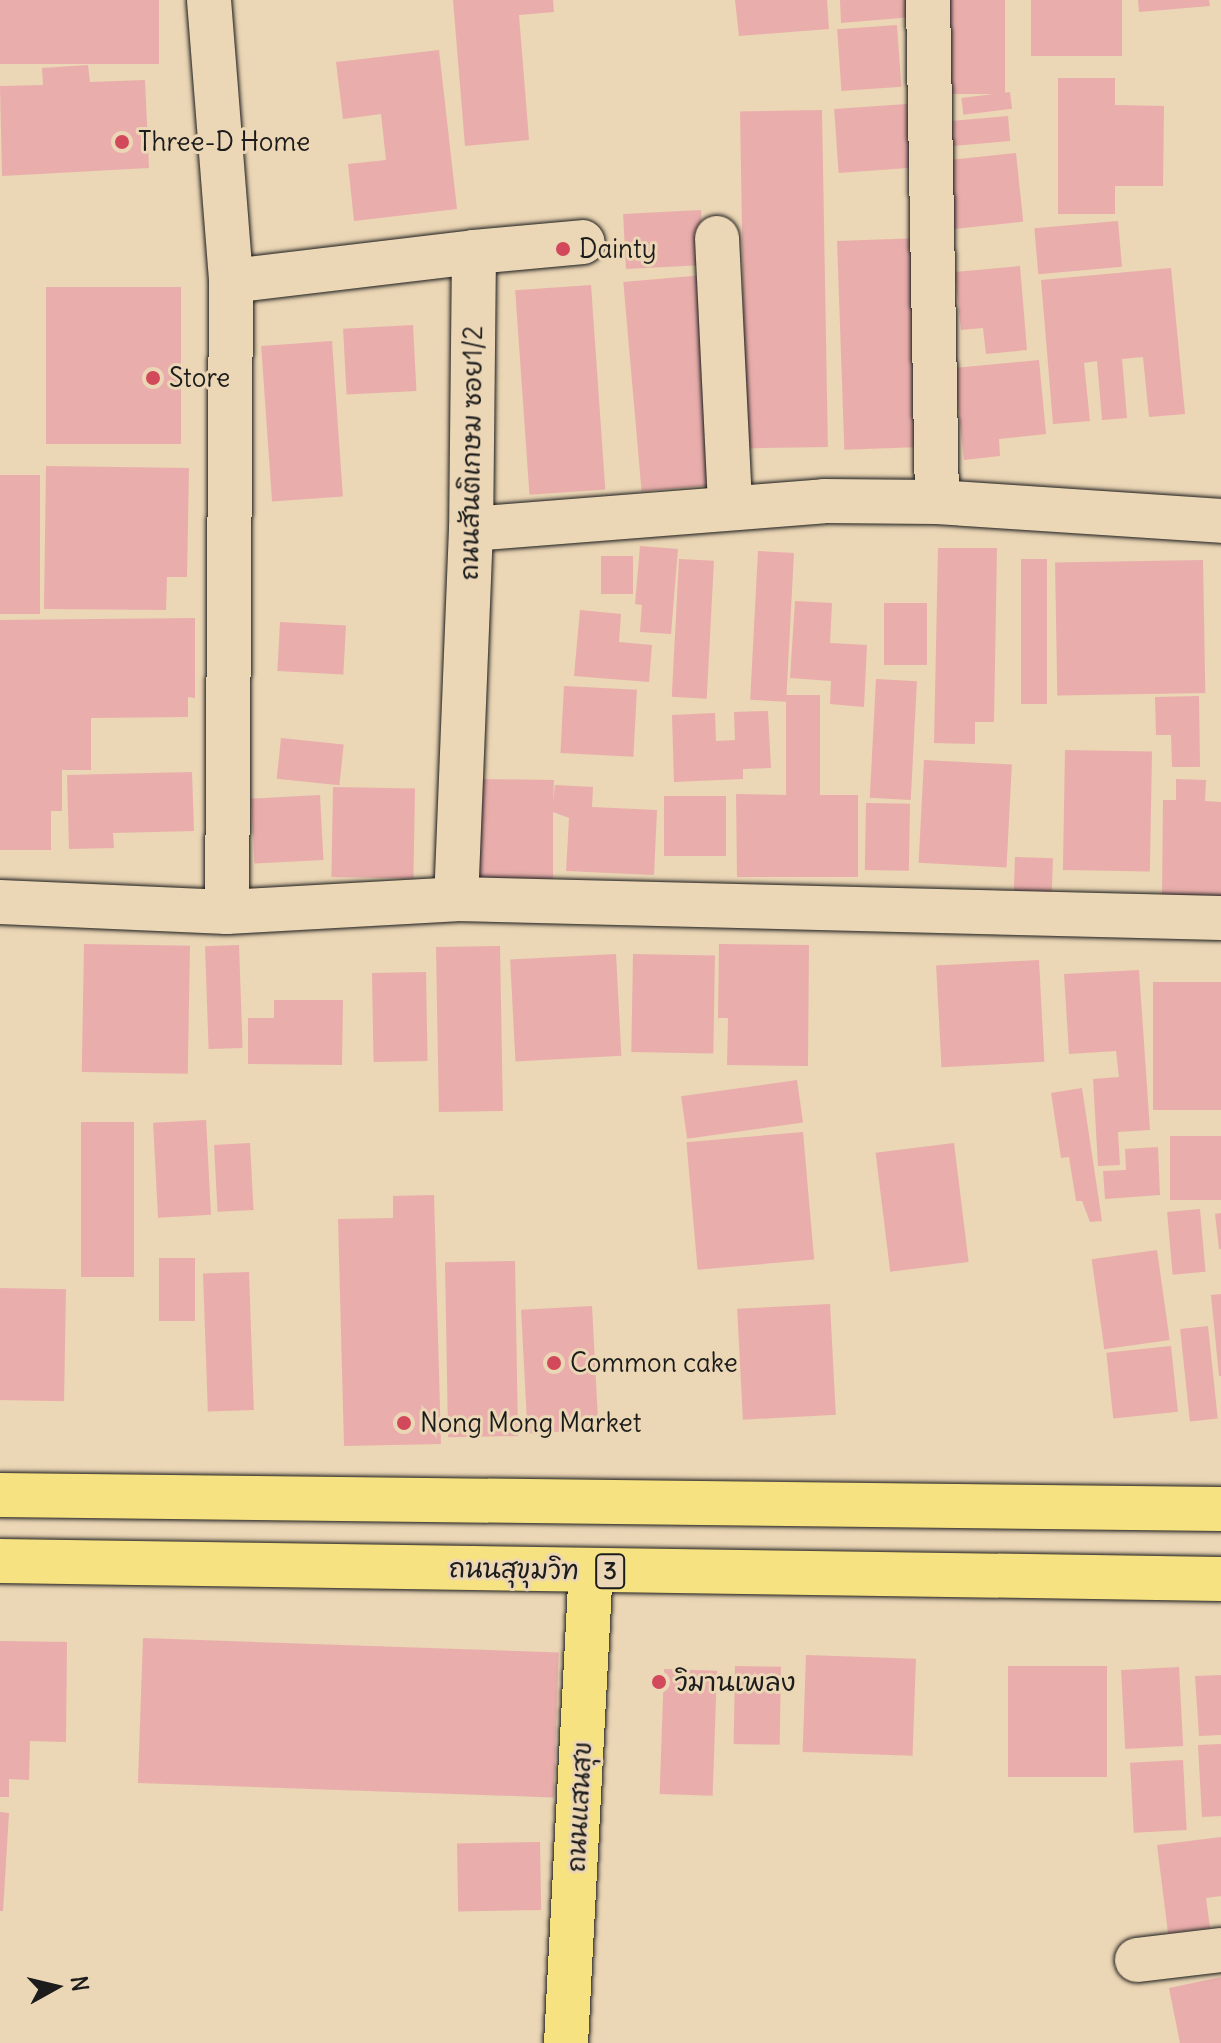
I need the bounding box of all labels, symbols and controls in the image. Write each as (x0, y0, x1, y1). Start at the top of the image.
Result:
place label: Three-D Home (138, 126, 310, 158)
marker: Three-D Home (113, 133, 131, 151)
place label: Dainty (579, 233, 656, 265)
marker: Dainty (554, 240, 572, 258)
street label: ถนนสันติเกษม ซอย1/2 (453, 325, 489, 581)
place label: Store (169, 362, 230, 394)
marker: Store (144, 369, 162, 387)
place label: Common cake (570, 1347, 738, 1379)
marker: Common cake (545, 1354, 563, 1372)
place label: Nong Mong Market (420, 1407, 642, 1439)
marker: Nong Mong Market (395, 1414, 413, 1432)
road number: 3 (594, 1551, 626, 1591)
street label: ถนนสุขุมวิท (449, 1552, 579, 1586)
place label: วิมานเพลง (675, 1666, 796, 1698)
marker: วิมานเพลง (650, 1673, 668, 1691)
street label: ถนนแสนสุข (560, 1741, 598, 1873)
north arrow (16, 1947, 96, 2027)
text: N (65, 1974, 95, 1993)

